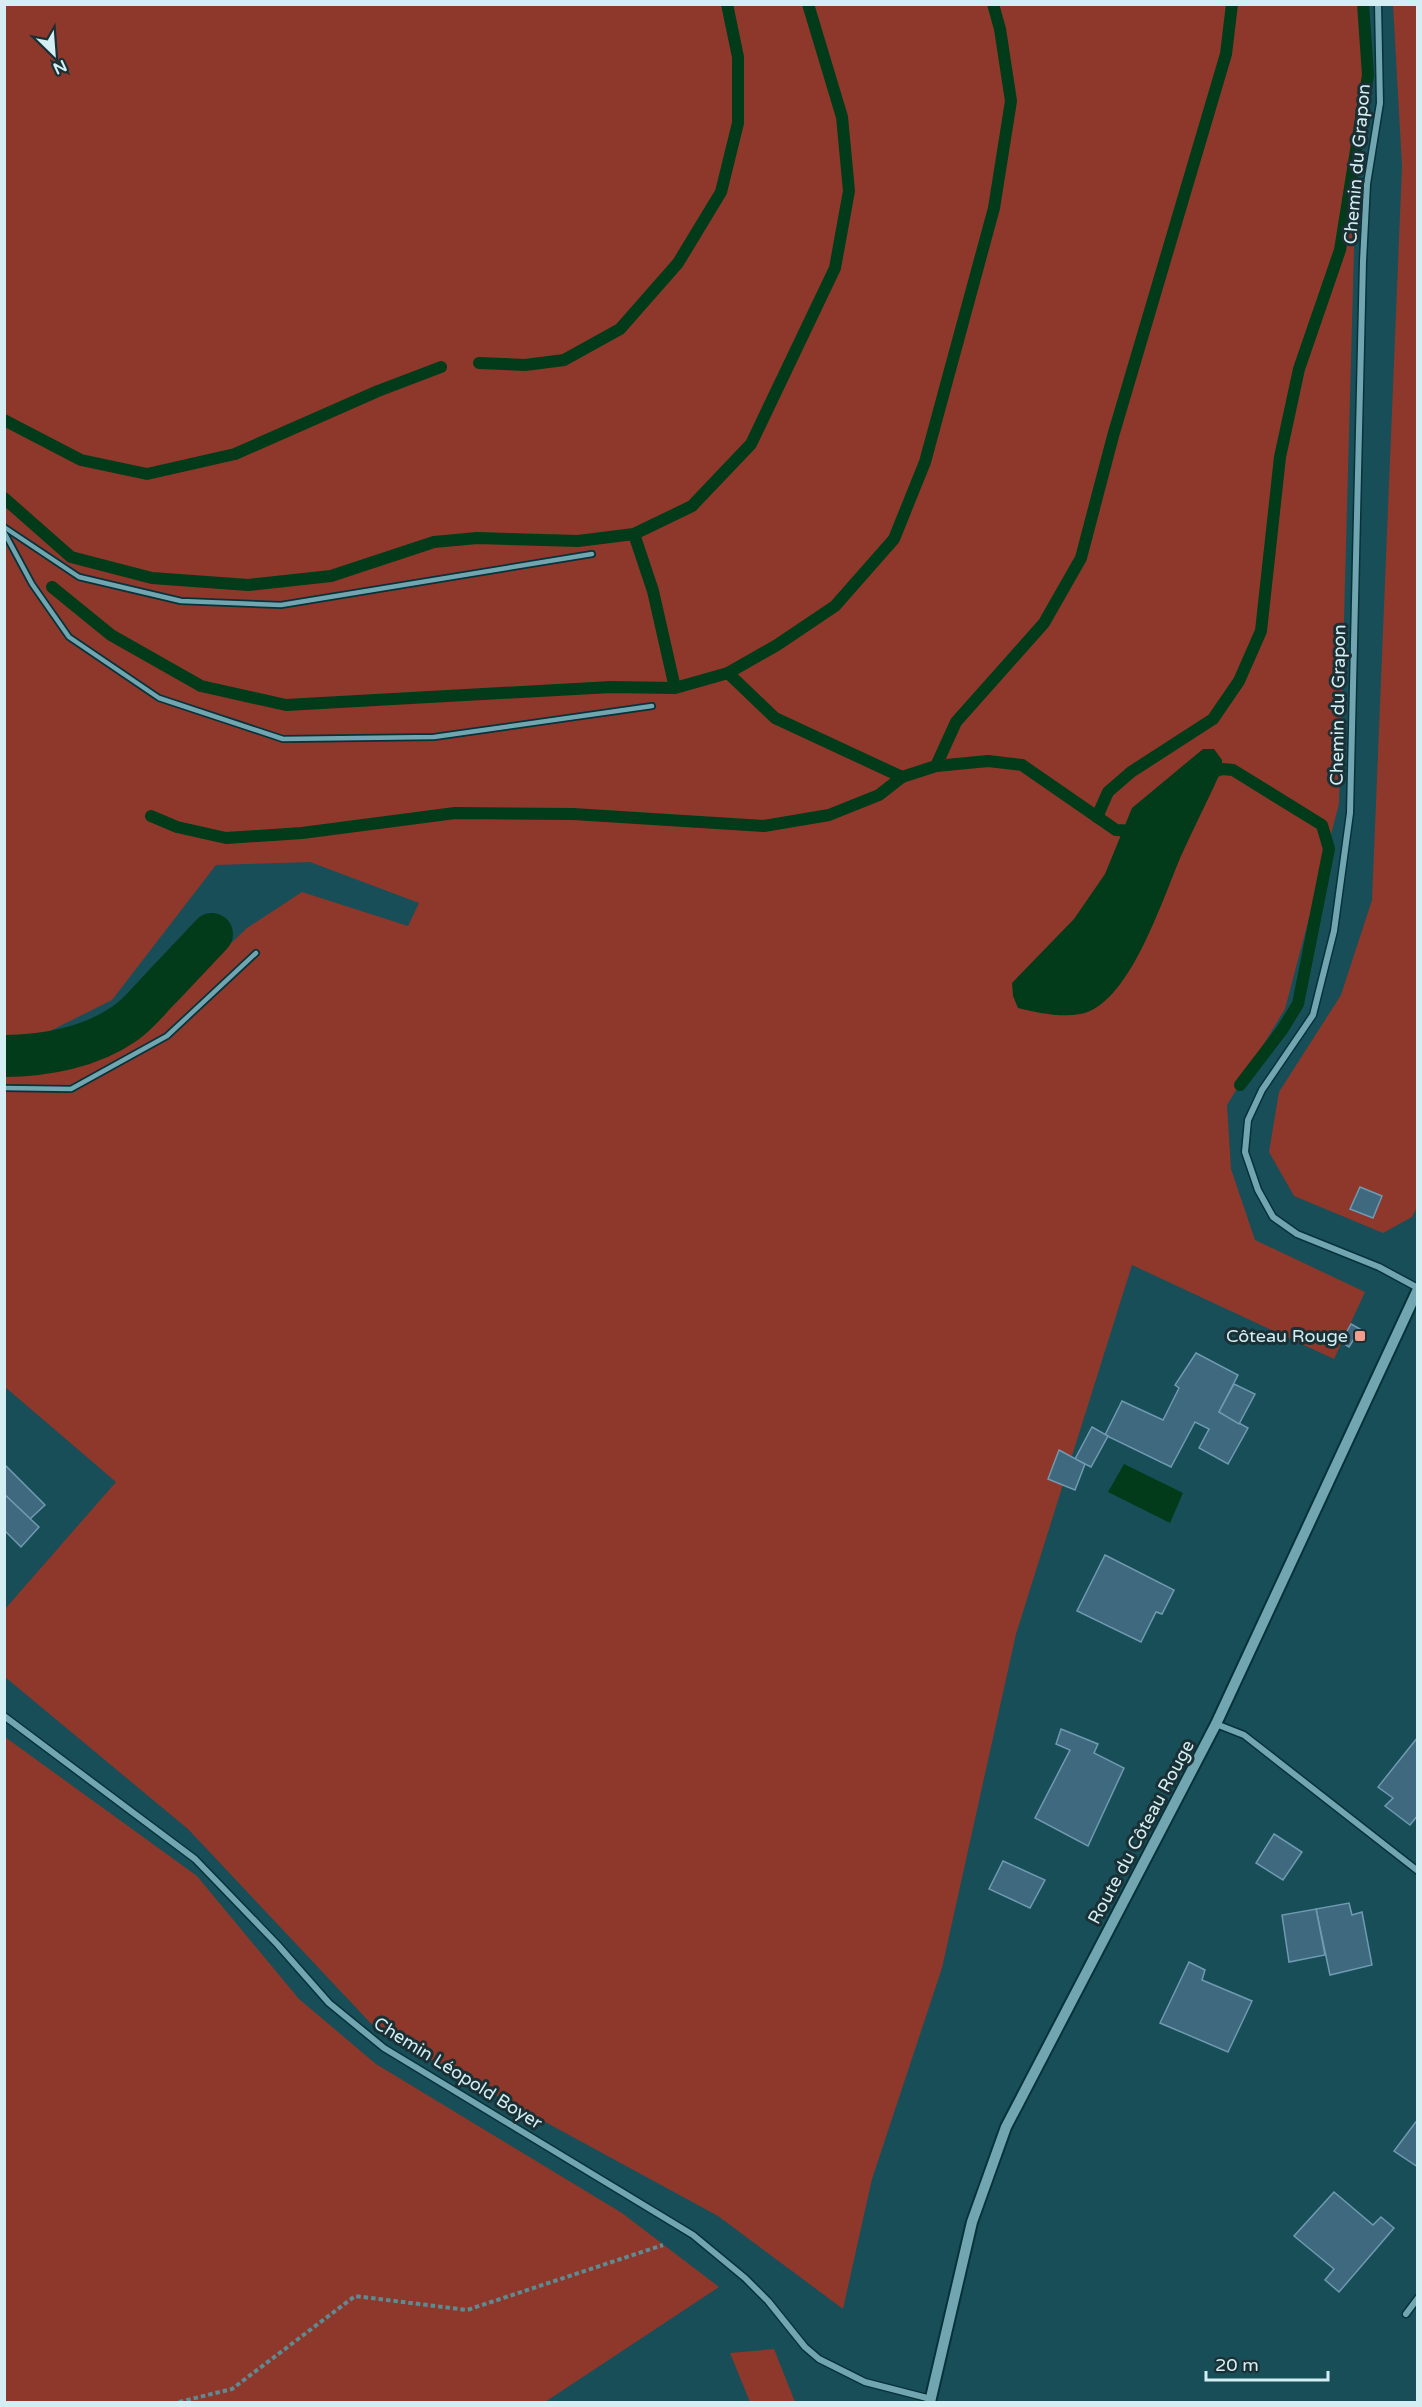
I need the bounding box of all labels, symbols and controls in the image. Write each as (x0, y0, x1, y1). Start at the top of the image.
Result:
north arrow (24, 24, 84, 84)
text: N (50, 55, 70, 78)
street label: Chemin du Grapon (1339, 83, 1375, 245)
street label: Chemin du Grapon (1326, 624, 1350, 786)
place label: Côteau Rouge (1226, 1325, 1348, 1347)
marker: Côteau Rouge (1353, 1329, 1367, 1343)
street label: Route du Côteau Rouge (1083, 1736, 1199, 1928)
street label: Chemin Léopold Boyer (370, 2012, 546, 2134)
scale bar (1206, 2344, 1328, 2382)
text: 20 m (1215, 2354, 1259, 2376)

